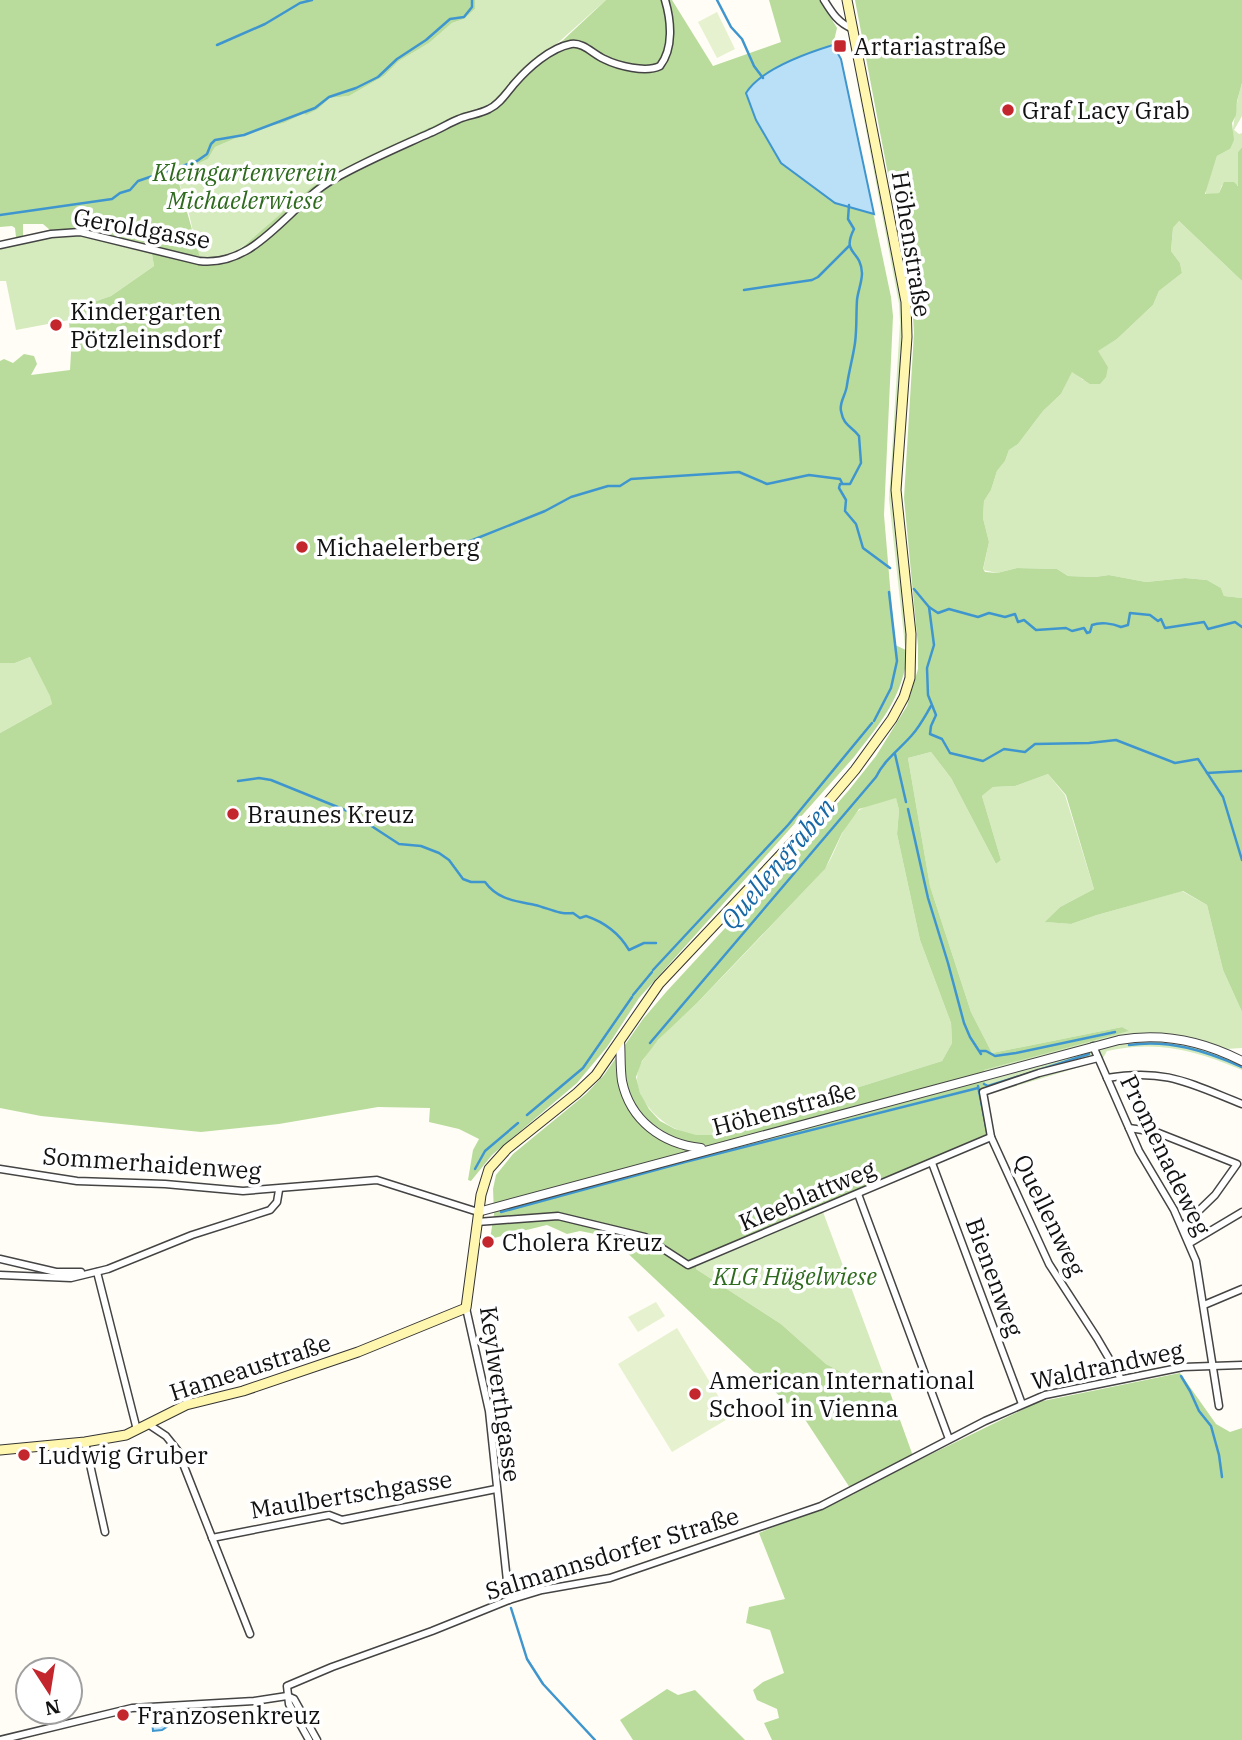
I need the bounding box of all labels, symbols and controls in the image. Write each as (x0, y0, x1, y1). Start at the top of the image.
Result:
place label: Artariastraße (854, 30, 1006, 62)
marker: Artariastraße (832, 38, 848, 54)
place label: Graf Lacy Grab (1022, 94, 1190, 126)
marker: Graf Lacy Grab (1000, 102, 1016, 118)
park label: Kleingartenverein Michaelerwiese (152, 156, 337, 216)
street label: Höhenstraße (885, 169, 939, 319)
street label: Geroldgasse (71, 200, 213, 256)
place label: Kindergarten Pötzleinsdorf (70, 295, 223, 355)
marker: Kindergarten Pötzleinsdorf (48, 317, 64, 333)
place label: Michaelerberg (316, 531, 480, 563)
marker: Michaelerberg (294, 539, 310, 555)
water label: Quellengraben (712, 790, 842, 936)
place label: Braunes Kreuz (247, 798, 414, 830)
marker: Braunes Kreuz (225, 806, 241, 822)
street label: Promenadeweg (1113, 1069, 1219, 1241)
street label: Höhenstraße (709, 1073, 859, 1143)
street label: Sommerhaidenweg (41, 1139, 263, 1187)
street label: Quellenweg (1007, 1149, 1093, 1281)
street label: Kleeblattweg (734, 1152, 880, 1238)
street label: Bienenweg (959, 1213, 1031, 1341)
place label: Cholera Kreuz (502, 1226, 663, 1258)
marker: Cholera Kreuz (480, 1234, 496, 1250)
park label: KLG Hügelwiese (712, 1260, 877, 1292)
street label: Keylwerthgasse (473, 1304, 529, 1484)
street label: Hameaustraße (165, 1326, 335, 1408)
street label: Waldrandweg (1028, 1333, 1186, 1397)
place label: American International School in Vienna (709, 1364, 975, 1424)
marker: American International School in Vienna (687, 1386, 703, 1402)
place label: Ludwig Gruber (38, 1439, 208, 1471)
marker: Ludwig Gruber (16, 1447, 32, 1463)
street label: Maulbertschgasse (248, 1462, 454, 1526)
street label: Salmannsdorfer Straße (481, 1499, 743, 1607)
north arrow (14, 1656, 84, 1726)
text: N (43, 1694, 62, 1721)
place label: Franzosenkreuz (137, 1699, 320, 1731)
marker: Franzosenkreuz (115, 1707, 131, 1723)

